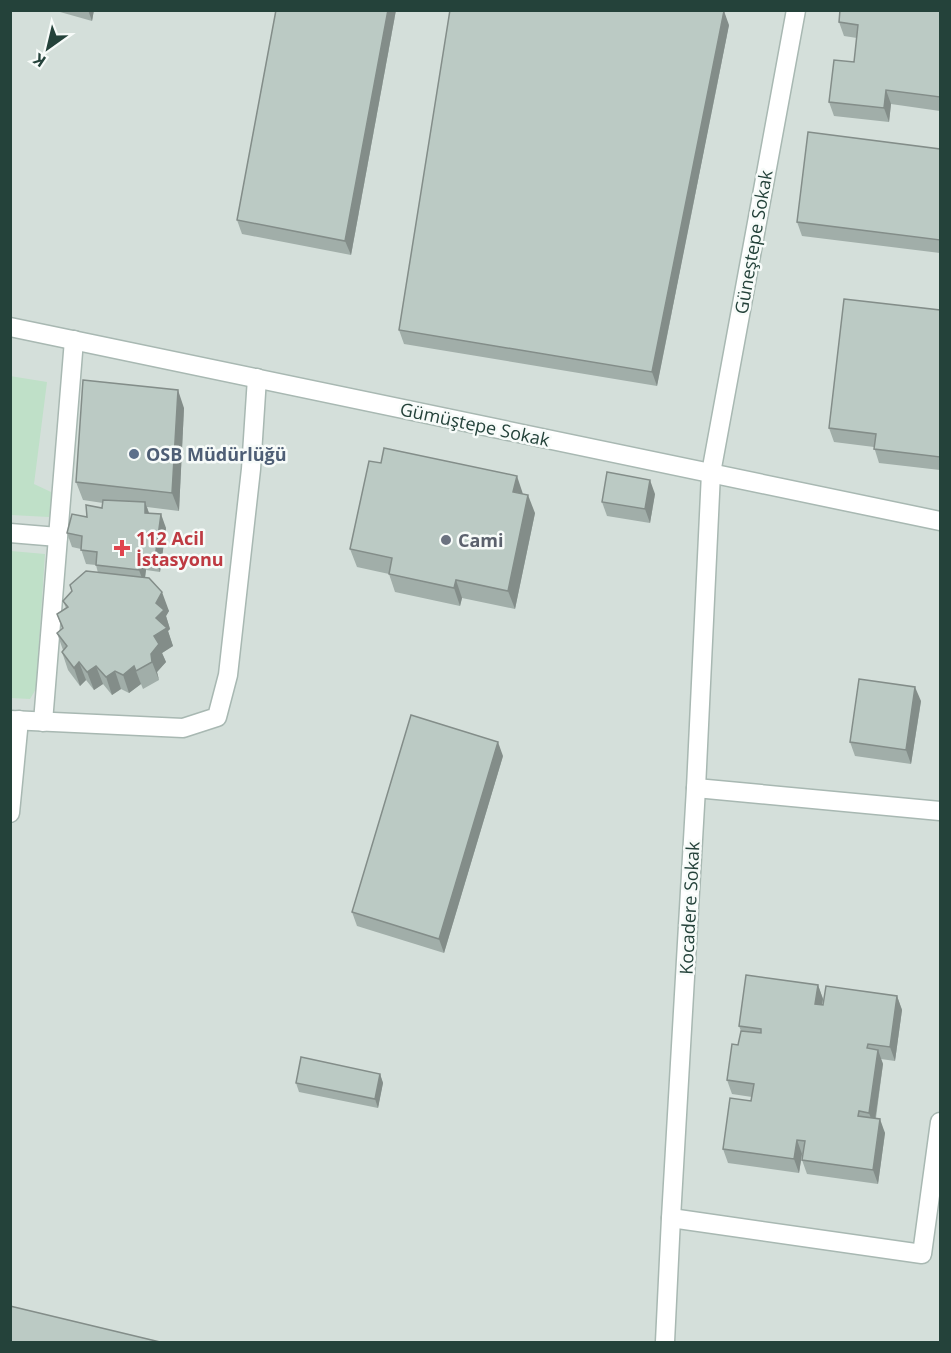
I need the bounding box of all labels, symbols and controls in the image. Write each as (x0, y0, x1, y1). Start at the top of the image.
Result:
north arrow (18, 18, 78, 78)
text: K (29, 48, 50, 73)
street label: Güneştepe Sokak (729, 168, 778, 316)
street label: Gümüştepe Sokak (398, 396, 553, 452)
place label: OSB Müdürlüğü (146, 442, 287, 466)
marker: OSB Müdürlüğü (127, 447, 141, 461)
place label: 112 Acil İstasyonu (136, 526, 224, 571)
place label: Cami (458, 528, 504, 552)
marker: Cami (439, 533, 453, 547)
marker: 112 Acil İstasyonu (113, 539, 131, 557)
street label: Kocadere Sokak (674, 840, 705, 975)

